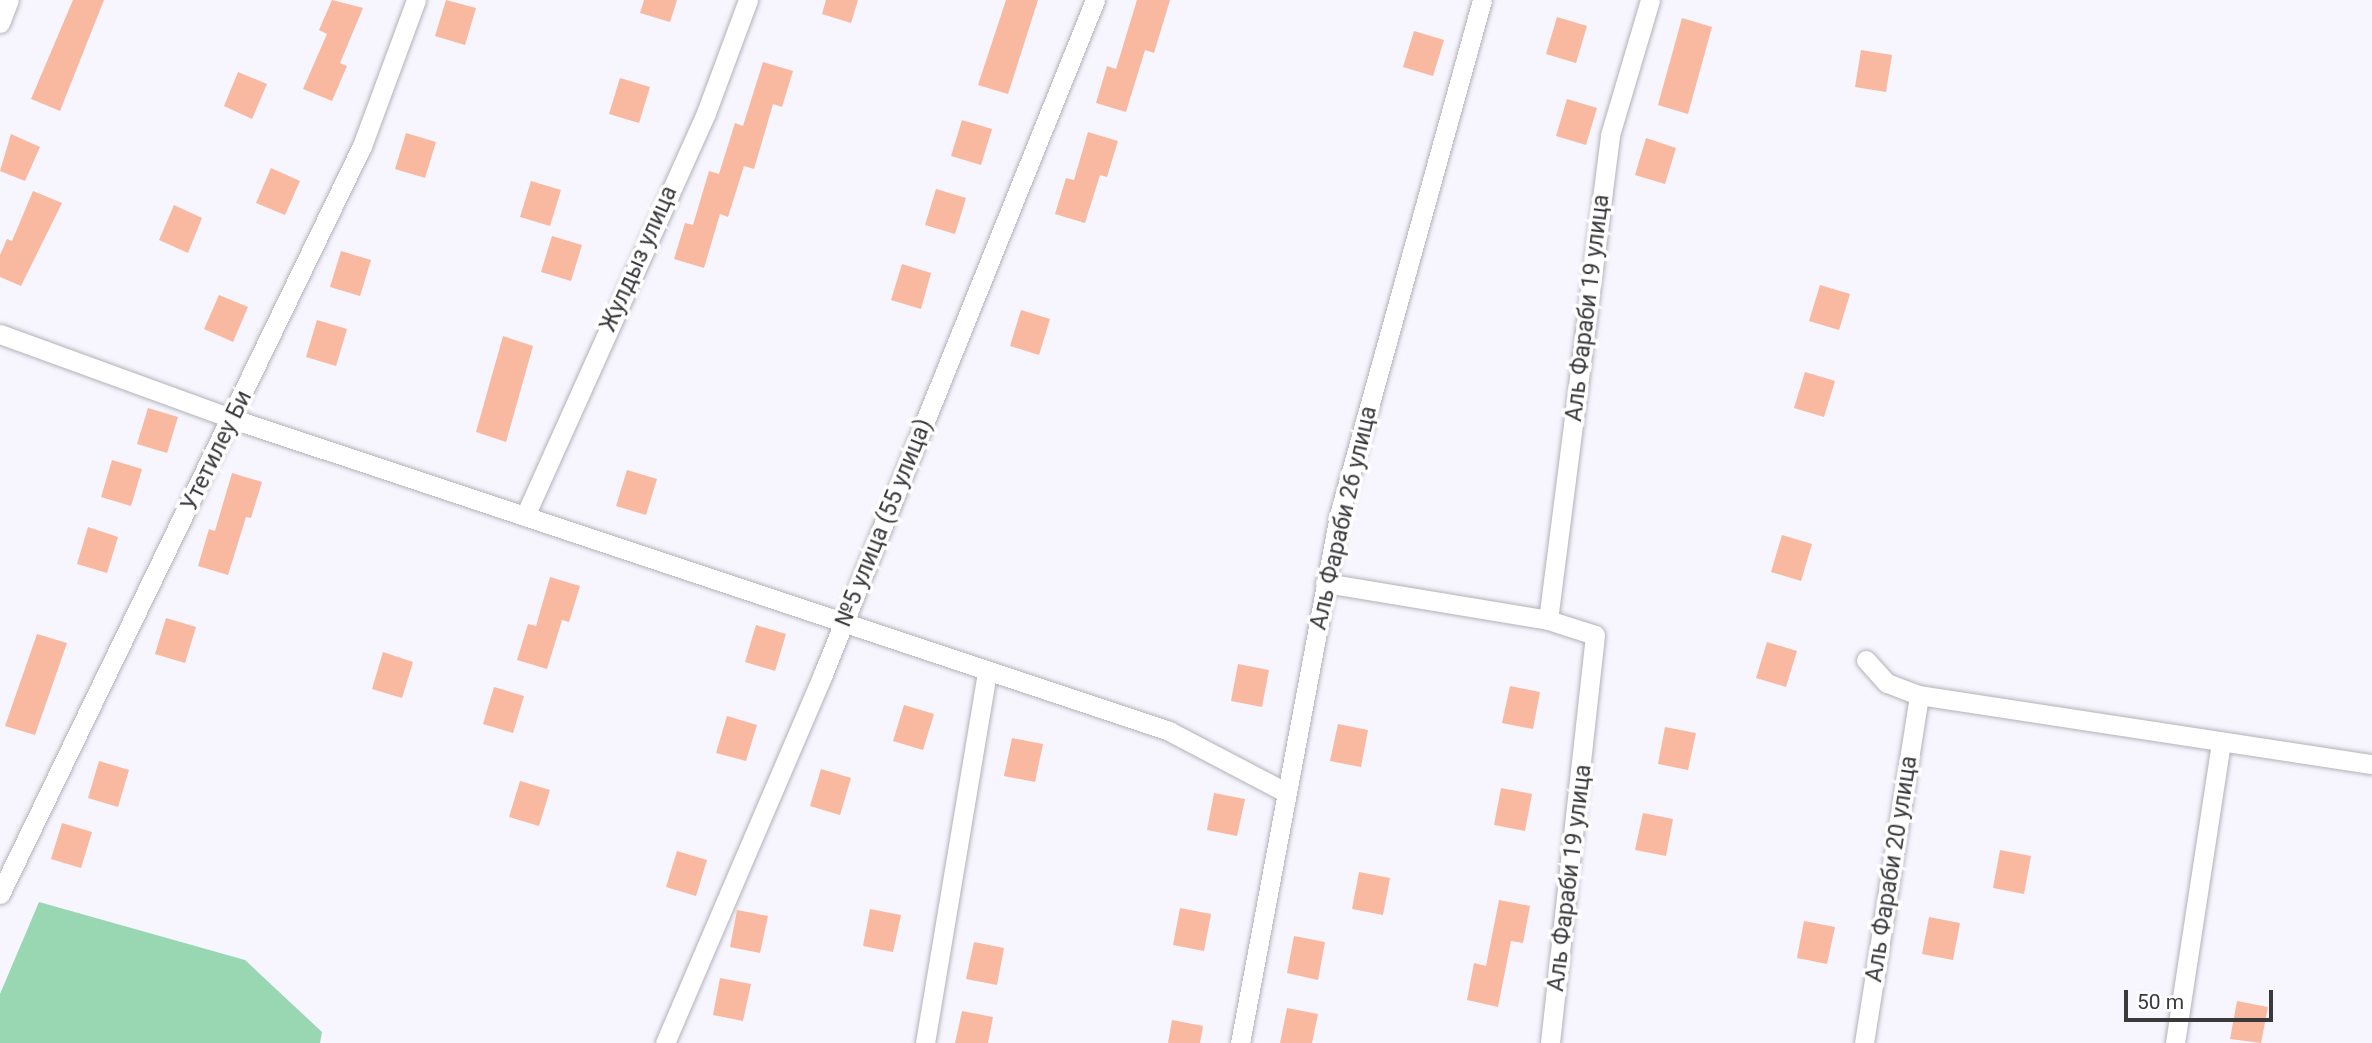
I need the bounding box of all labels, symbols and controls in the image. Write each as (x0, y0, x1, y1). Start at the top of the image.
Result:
street label: Жулдыз улица (595, 182, 683, 336)
street label: Аль Фараби 19 улица (1560, 193, 1616, 423)
street label: Утетилеу Би (176, 386, 258, 516)
street label: Аль Фараби 26 улица (1305, 404, 1383, 632)
street label: №5 улица (55 улица) (830, 415, 938, 631)
street label: Аль Фараби 20 улица (1860, 754, 1924, 984)
street label: Аль Фараби 19 улица (1542, 763, 1598, 993)
scale bar (2127, 976, 2276, 1020)
text: 50 m (2137, 990, 2184, 1014)

